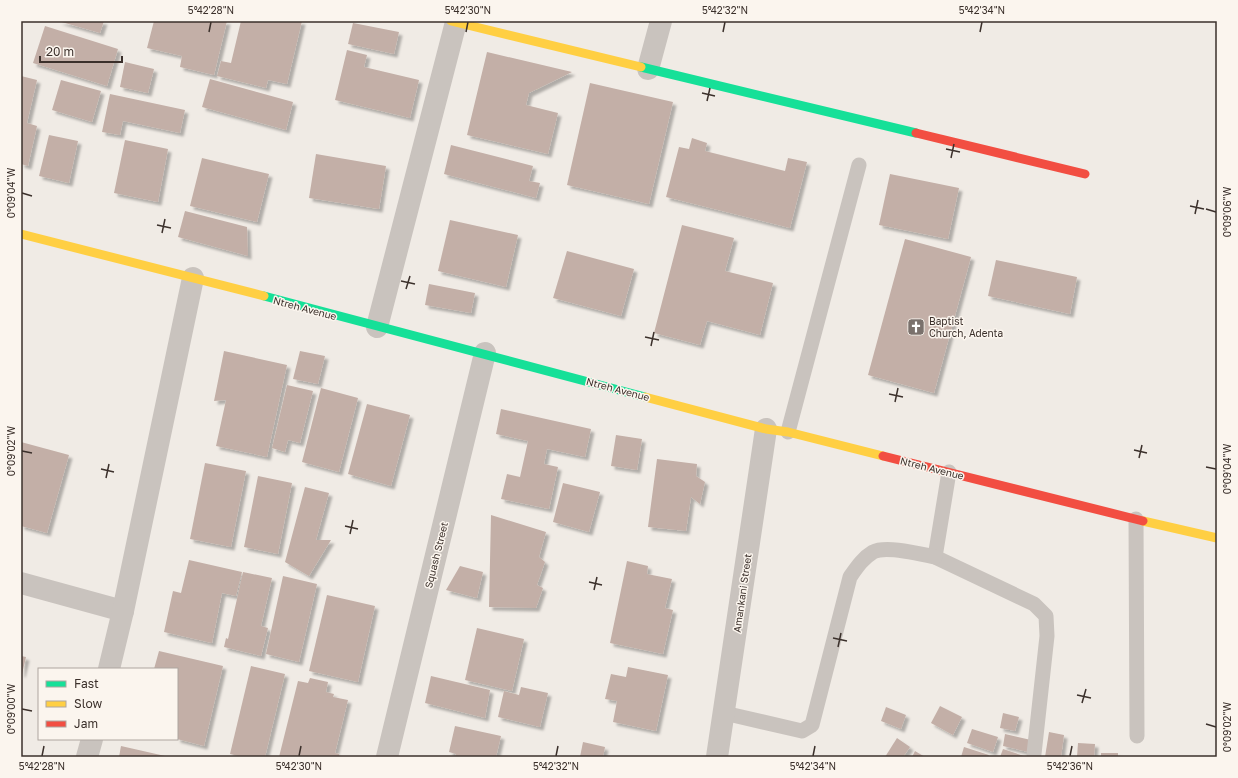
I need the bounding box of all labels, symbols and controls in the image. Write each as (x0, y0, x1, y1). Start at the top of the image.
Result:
text: 5°42'28"N (188, 4, 234, 16)
text: 5°42'30"N (445, 4, 491, 16)
text: 5°42'32"N (702, 4, 748, 16)
text: 5°42'34"N (959, 4, 1005, 16)
scale bar (40, 38, 122, 64)
text: 20 m (46, 44, 74, 59)
text: 0°09'04"W (5, 167, 17, 218)
text: 0°09'06"W (1221, 186, 1233, 237)
street label: Ntreh Avenue (272, 294, 338, 322)
place label: Baptist Church, Adenta (929, 315, 1003, 339)
church icon: Baptist Church, Adenta (906, 317, 926, 337)
street label: Ntreh Avenue (585, 375, 651, 403)
text: 0°09'02"W (5, 425, 17, 476)
text: 0°09'04"W (1221, 443, 1233, 494)
street label: Ntreh Avenue (899, 454, 965, 482)
street label: Squash Street (422, 521, 450, 589)
street label: Amankani Street (731, 553, 753, 633)
legend (38, 668, 178, 740)
text: Fast (74, 676, 99, 691)
text: 0°09'00"W (5, 683, 17, 734)
text: Slow (74, 696, 102, 711)
text: 0°09'02"W (1221, 701, 1233, 752)
text: Jam (74, 716, 98, 731)
text: 5°42'28"N (19, 760, 65, 772)
text: 5°42'30"N (276, 760, 322, 772)
text: 5°42'32"N (533, 760, 579, 772)
text: 5°42'34"N (790, 760, 836, 772)
text: 5°42'36"N (1047, 760, 1093, 772)

